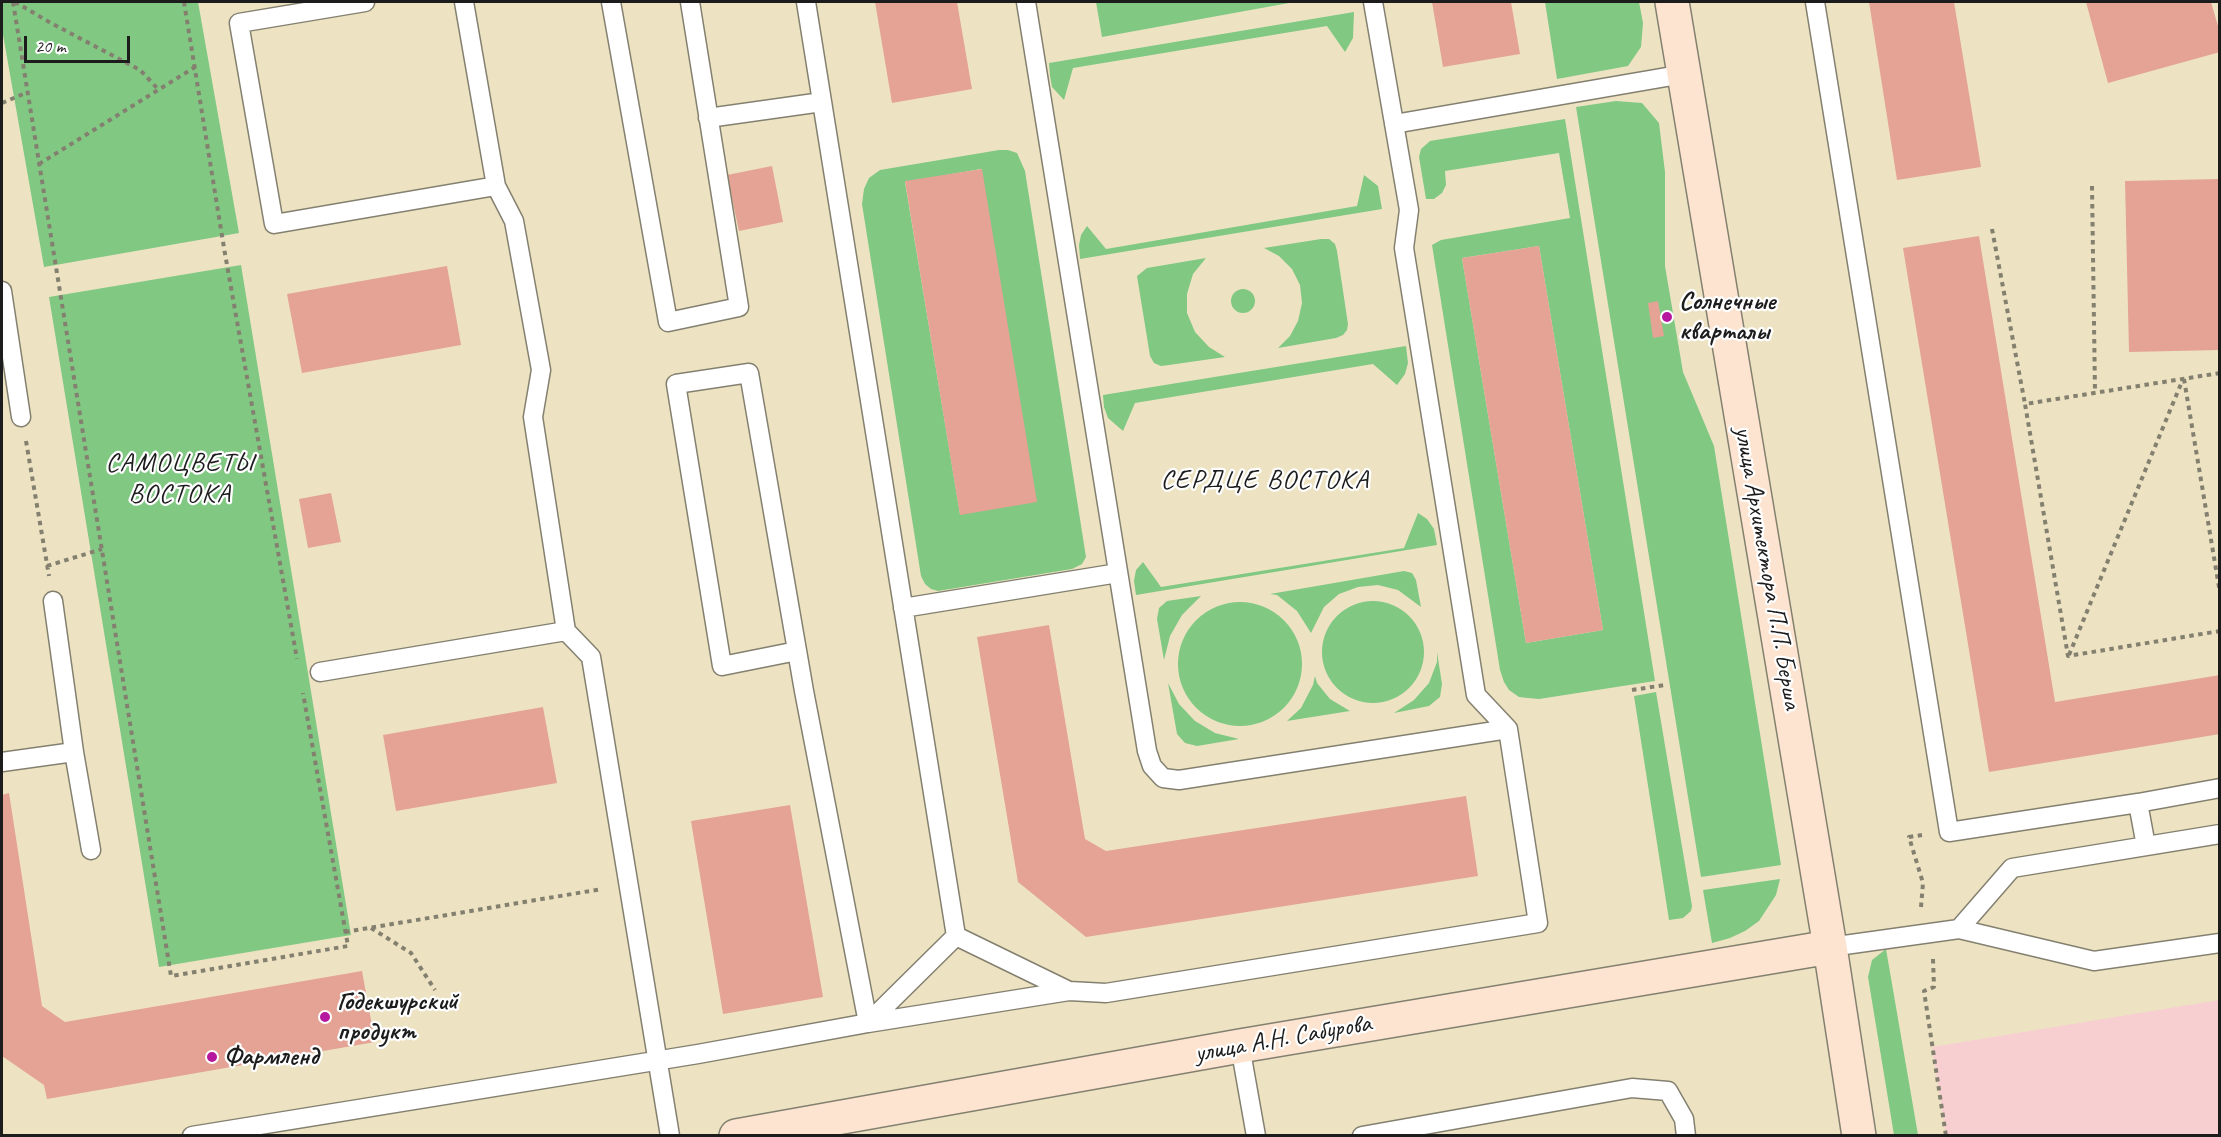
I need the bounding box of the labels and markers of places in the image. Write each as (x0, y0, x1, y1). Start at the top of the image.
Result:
place label: Солнечные кварталы (1679, 286, 1775, 348)
marker: Солнечные кварталы (1660, 310, 1674, 324)
place label: Годекшурский продукт (337, 986, 458, 1048)
marker: Годекшурский продукт (318, 1010, 332, 1024)
place label: Фармленд (224, 1041, 319, 1073)
marker: Фармленд (205, 1050, 219, 1064)

